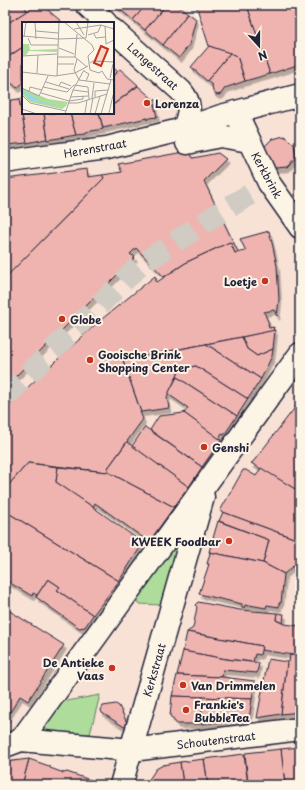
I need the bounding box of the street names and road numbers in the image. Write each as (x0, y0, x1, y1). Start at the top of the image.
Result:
street label: Langestraat (124, 38, 182, 94)
street label: Herenstraat (62, 134, 128, 162)
street label: Kerkbrink (247, 148, 287, 202)
street label: Kerkstraat (138, 641, 170, 699)
street label: Schoutenstraat (176, 727, 257, 753)

